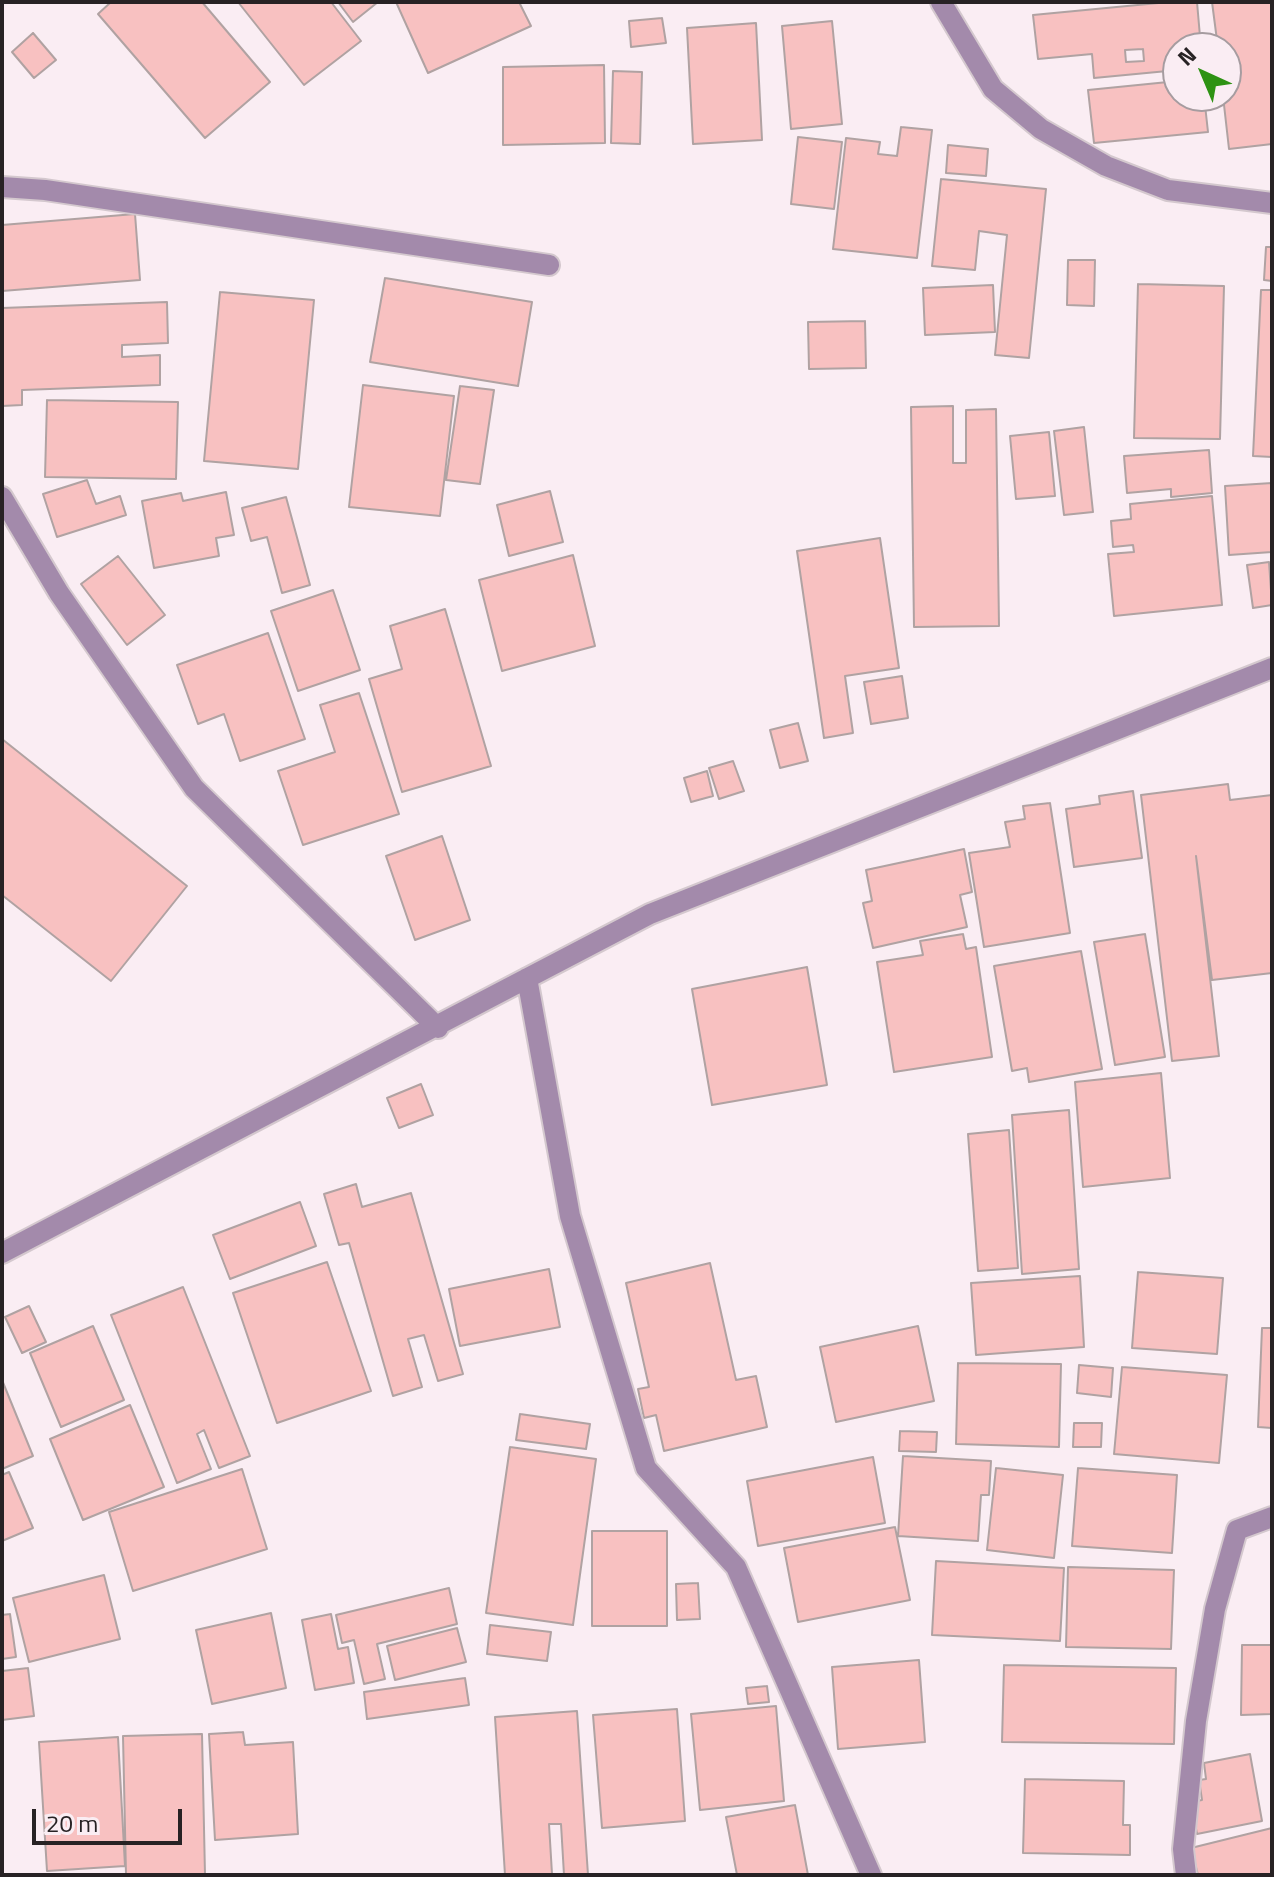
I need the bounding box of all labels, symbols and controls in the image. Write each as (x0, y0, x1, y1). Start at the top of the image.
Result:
north arrow (1162, 32, 1242, 112)
text: N (1169, 39, 1204, 74)
scale bar (36, 1793, 186, 1843)
text: 20 m (46, 1805, 98, 1841)

